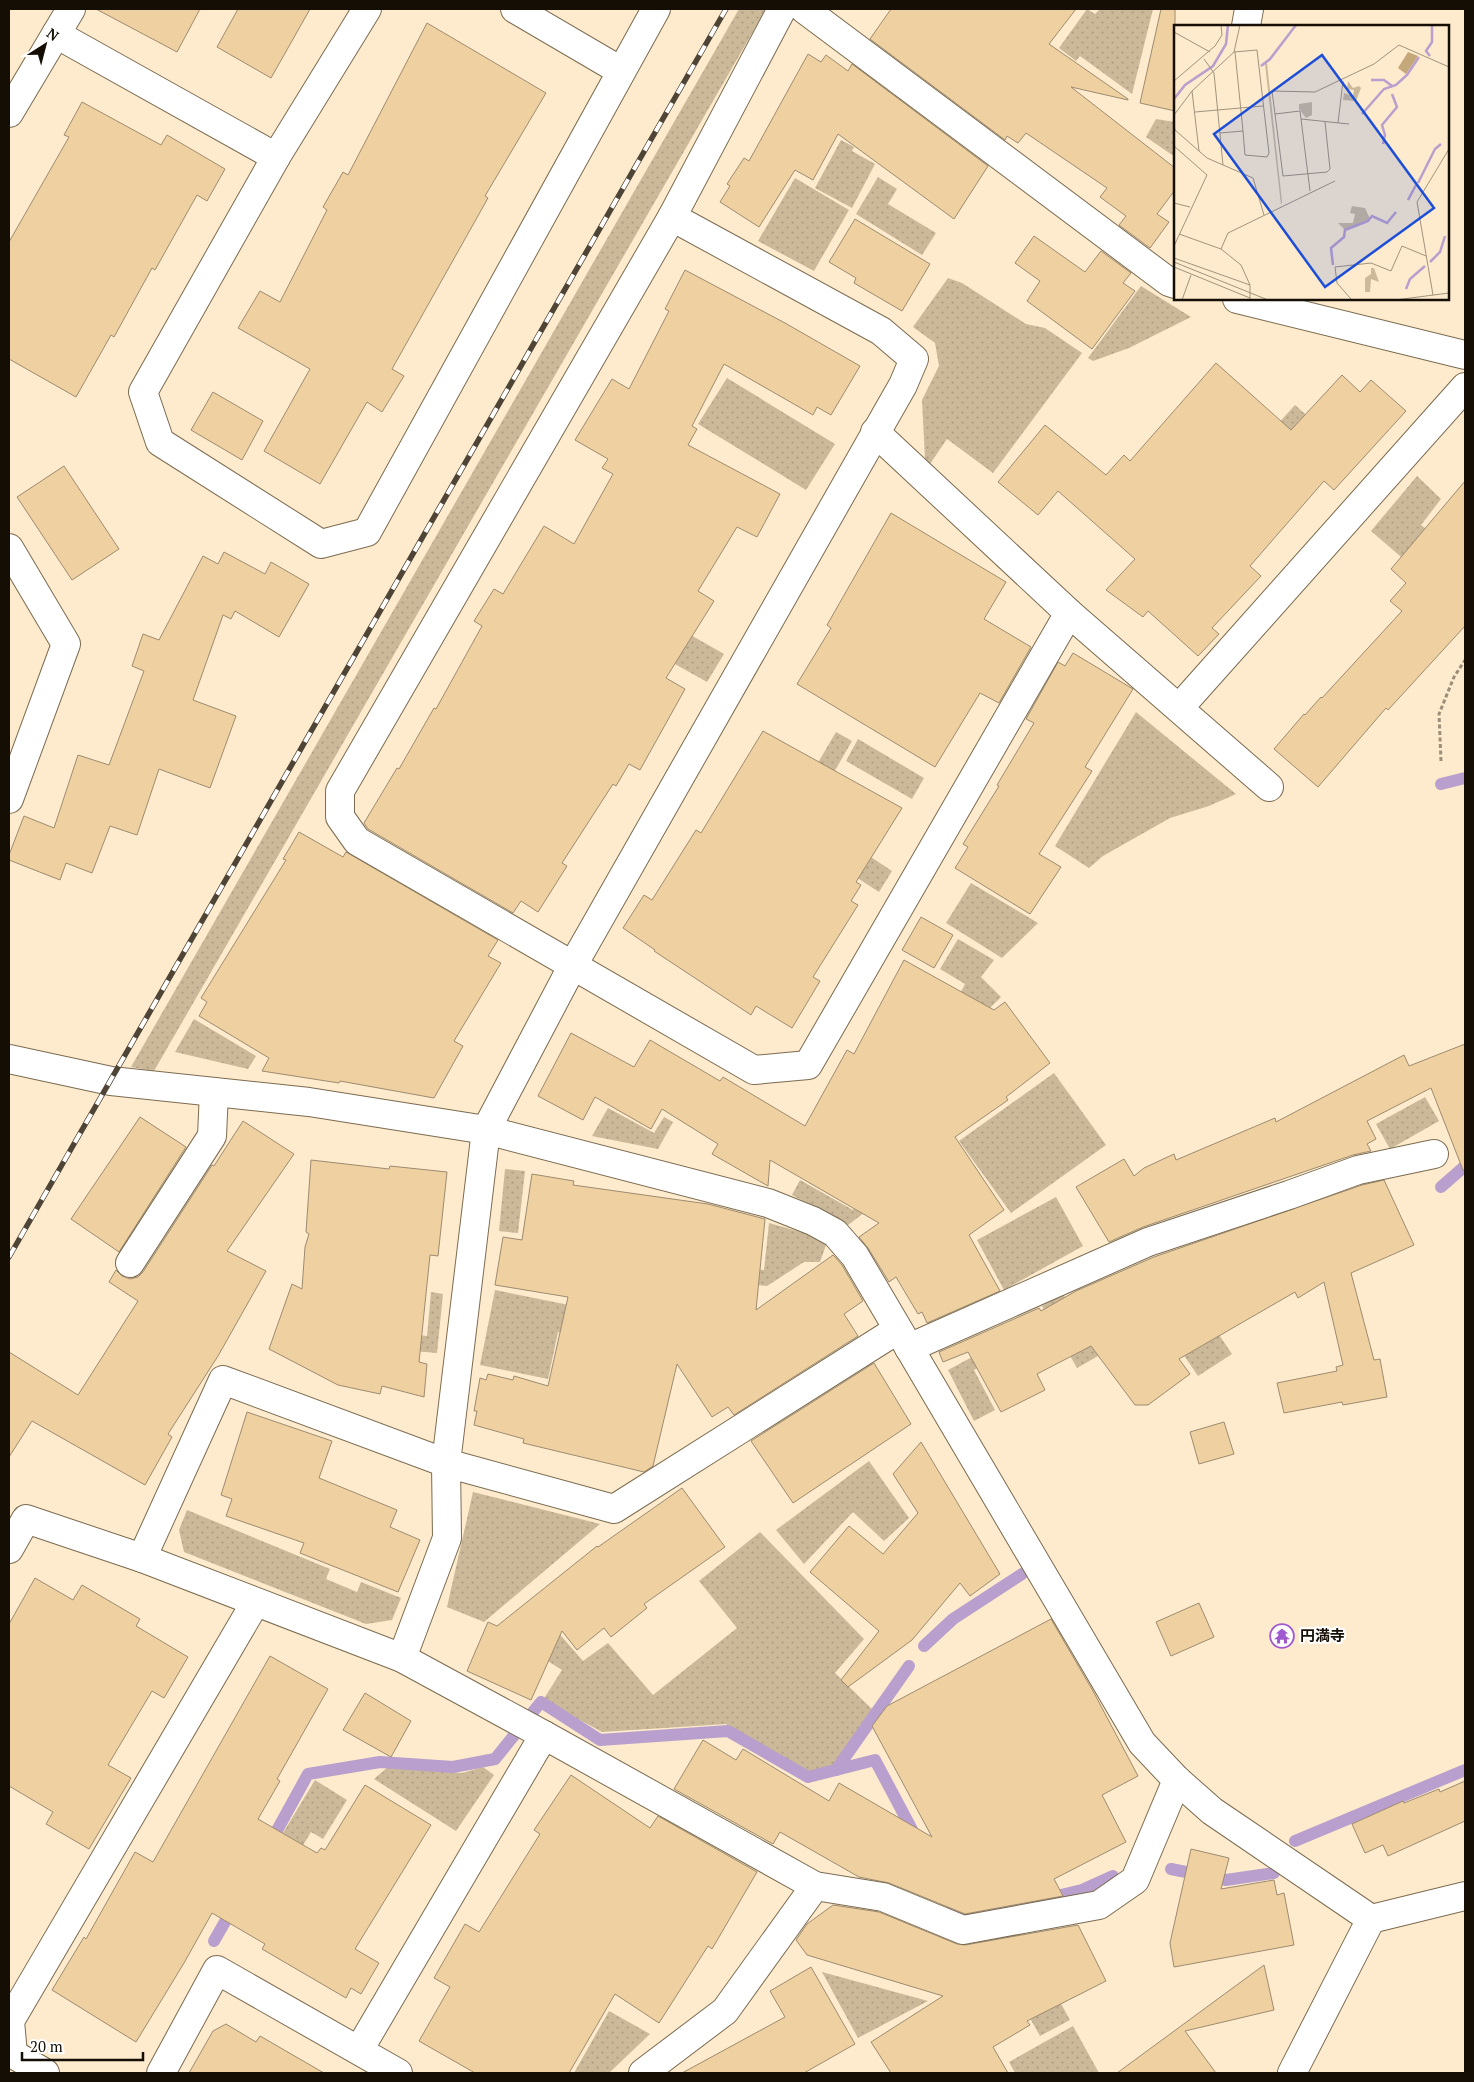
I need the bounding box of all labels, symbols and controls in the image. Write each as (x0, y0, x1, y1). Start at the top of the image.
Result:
north arrow (20, 20, 70, 70)
text: N (43, 23, 63, 45)
inset map (1174, 25, 1449, 300)
temple icon: 円満寺 (1269, 1623, 1295, 1649)
place label: 円満寺 (1300, 1625, 1345, 1645)
scale bar (22, 2030, 144, 2062)
text: 20 m (30, 2036, 63, 2056)

